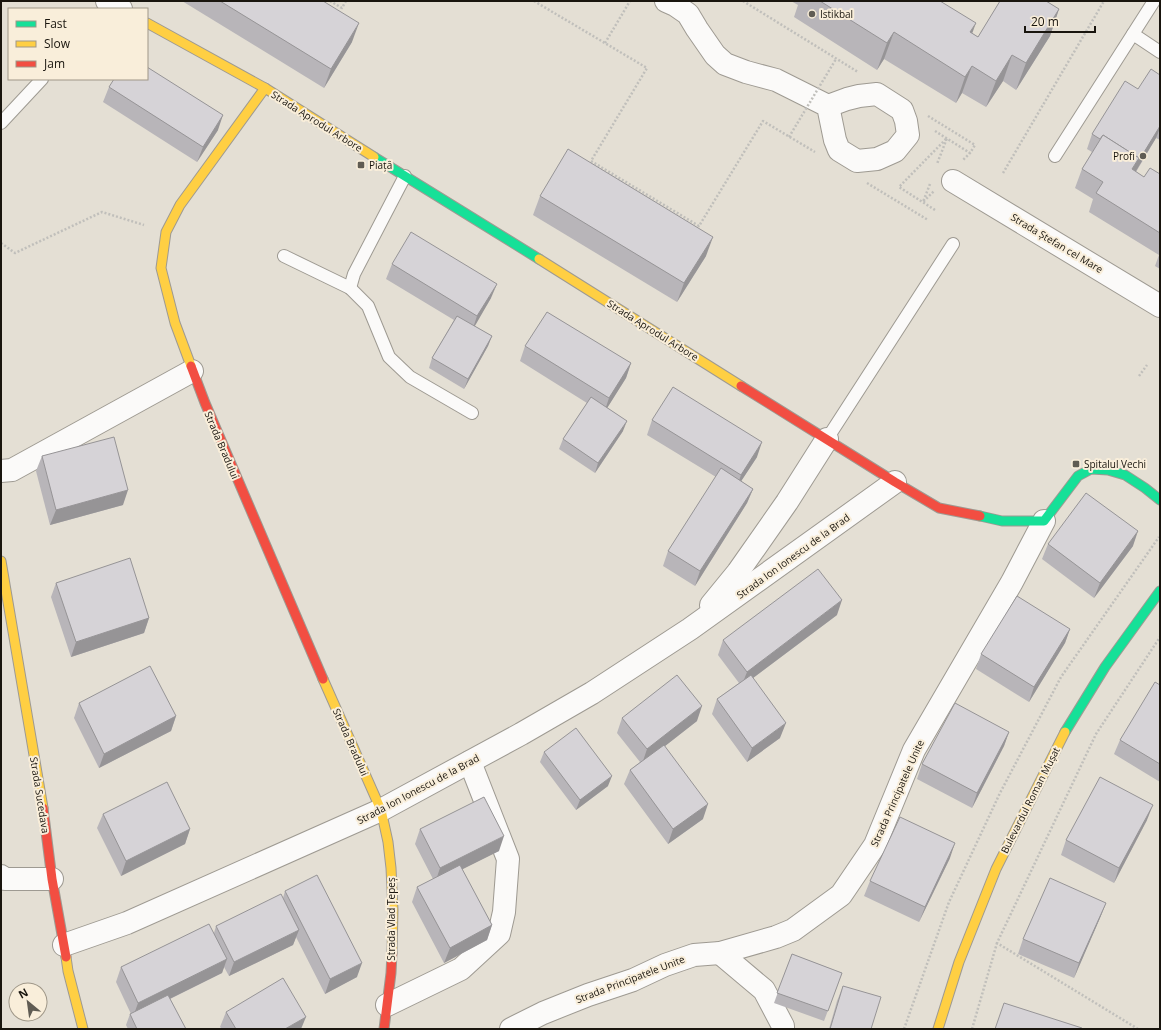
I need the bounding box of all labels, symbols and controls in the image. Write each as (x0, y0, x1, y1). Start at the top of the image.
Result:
place label: Istikbal (820, 7, 853, 21)
legend (8, 8, 148, 80)
scale bar (1025, 8, 1095, 34)
marker: Istikbal (807, 9, 817, 19)
text: 20 m (1031, 13, 1059, 30)
text: Fast (44, 15, 67, 32)
text: Slow (44, 35, 71, 52)
text: Jam (43, 55, 65, 72)
street label: Strada Aprodul Arbore (269, 87, 366, 155)
place label: Profi (1113, 149, 1135, 163)
marker: Profi (1138, 151, 1148, 161)
place label: Piață (369, 158, 392, 172)
marker: Piață (356, 160, 366, 170)
street label: Strada Ștefan cel Mare (1008, 210, 1106, 276)
street label: Strada Aprodul Arbore (605, 296, 702, 364)
street label: Strada Bradului (201, 409, 243, 481)
place label: Spitalul Vechi (1084, 457, 1146, 471)
marker: Spitalul Vechi (1071, 459, 1081, 469)
street label: Strada Ion Ionescu de la Brad (734, 510, 852, 602)
street label: Strada Bradului (330, 706, 372, 778)
street label: Strada Principatele Unite (867, 737, 927, 849)
street label: Bulevardul Roman Mușat (997, 744, 1063, 856)
street label: Strada Ion Ionescu de la Brad (354, 751, 482, 827)
street label: Strada Sucedava (27, 756, 53, 834)
street label: Strada Vlad Țepeș (384, 877, 398, 961)
street label: Strada Principatele Unite (573, 952, 687, 1006)
north arrow (8, 982, 48, 1022)
text: N (15, 984, 30, 1002)

